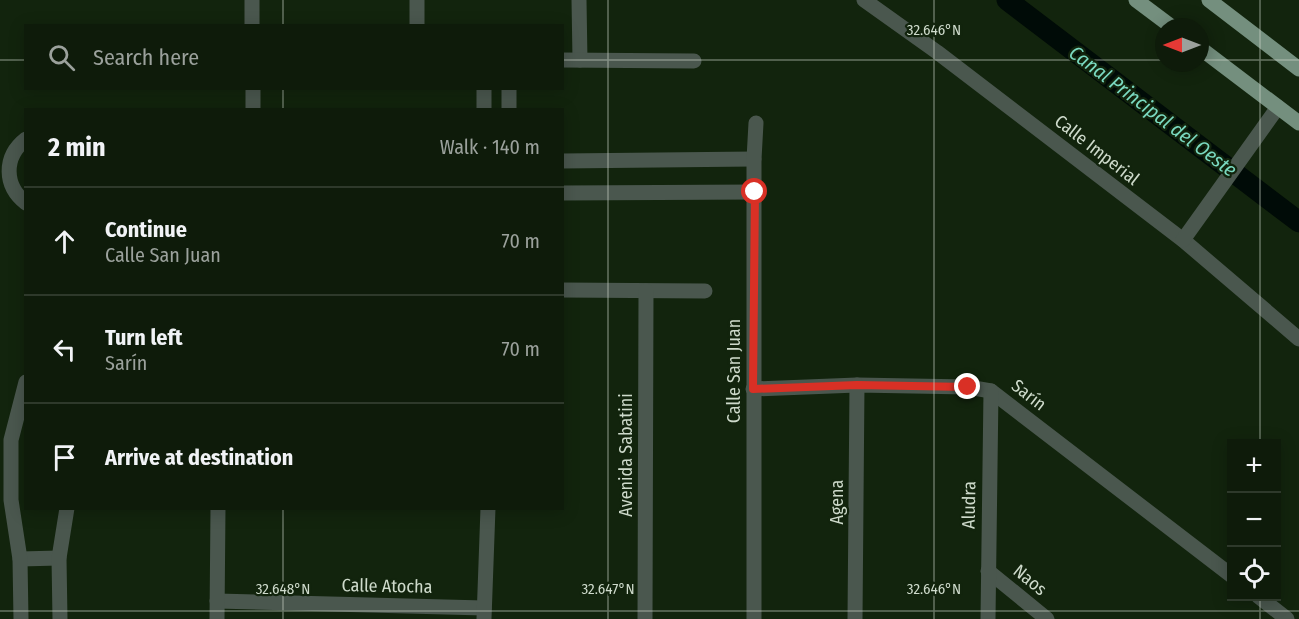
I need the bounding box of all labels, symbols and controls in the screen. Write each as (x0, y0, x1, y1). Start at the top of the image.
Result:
north arrow (1155, 18, 1209, 72)
text: 32.646°N (907, 21, 961, 39)
search box (24, 24, 564, 90)
water label: Canal Principal del Oeste (1065, 40, 1242, 182)
icon: search (45, 41, 78, 74)
text: Search here (93, 44, 199, 71)
street label: Calle Imperial (1050, 110, 1144, 190)
text: 2 min (48, 132, 106, 163)
text: Walk · 140 m (440, 135, 540, 159)
route start (741, 178, 767, 204)
text: Continue (105, 216, 187, 243)
icon: ahead (48, 225, 81, 258)
text: 70 m (502, 229, 540, 253)
text: Calle San Juan (105, 243, 221, 267)
street label: Calle San Juan (723, 319, 745, 423)
text: Turn left (105, 324, 183, 351)
icon: left (48, 333, 81, 366)
text: 70 m (502, 337, 540, 361)
text: Sarín (105, 351, 147, 375)
route end (954, 373, 980, 399)
street label: Sarín (1007, 375, 1051, 415)
street label: Avenida Sabatini (615, 393, 637, 517)
map controls (1227, 439, 1281, 601)
button: + (1227, 439, 1281, 493)
icon: arrive (48, 441, 81, 474)
text: Arrive at destination (105, 444, 293, 471)
street label: Agena (826, 479, 848, 524)
street label: Aludra (958, 481, 980, 529)
button: − (1227, 493, 1281, 547)
button: locate (1227, 547, 1281, 601)
street label: Naos (1009, 560, 1052, 600)
street label: Calle Atocha (341, 574, 433, 598)
text: 32.648°N (256, 580, 310, 598)
text: 32.647°N (581, 580, 635, 598)
text: 32.646°N (907, 580, 961, 598)

